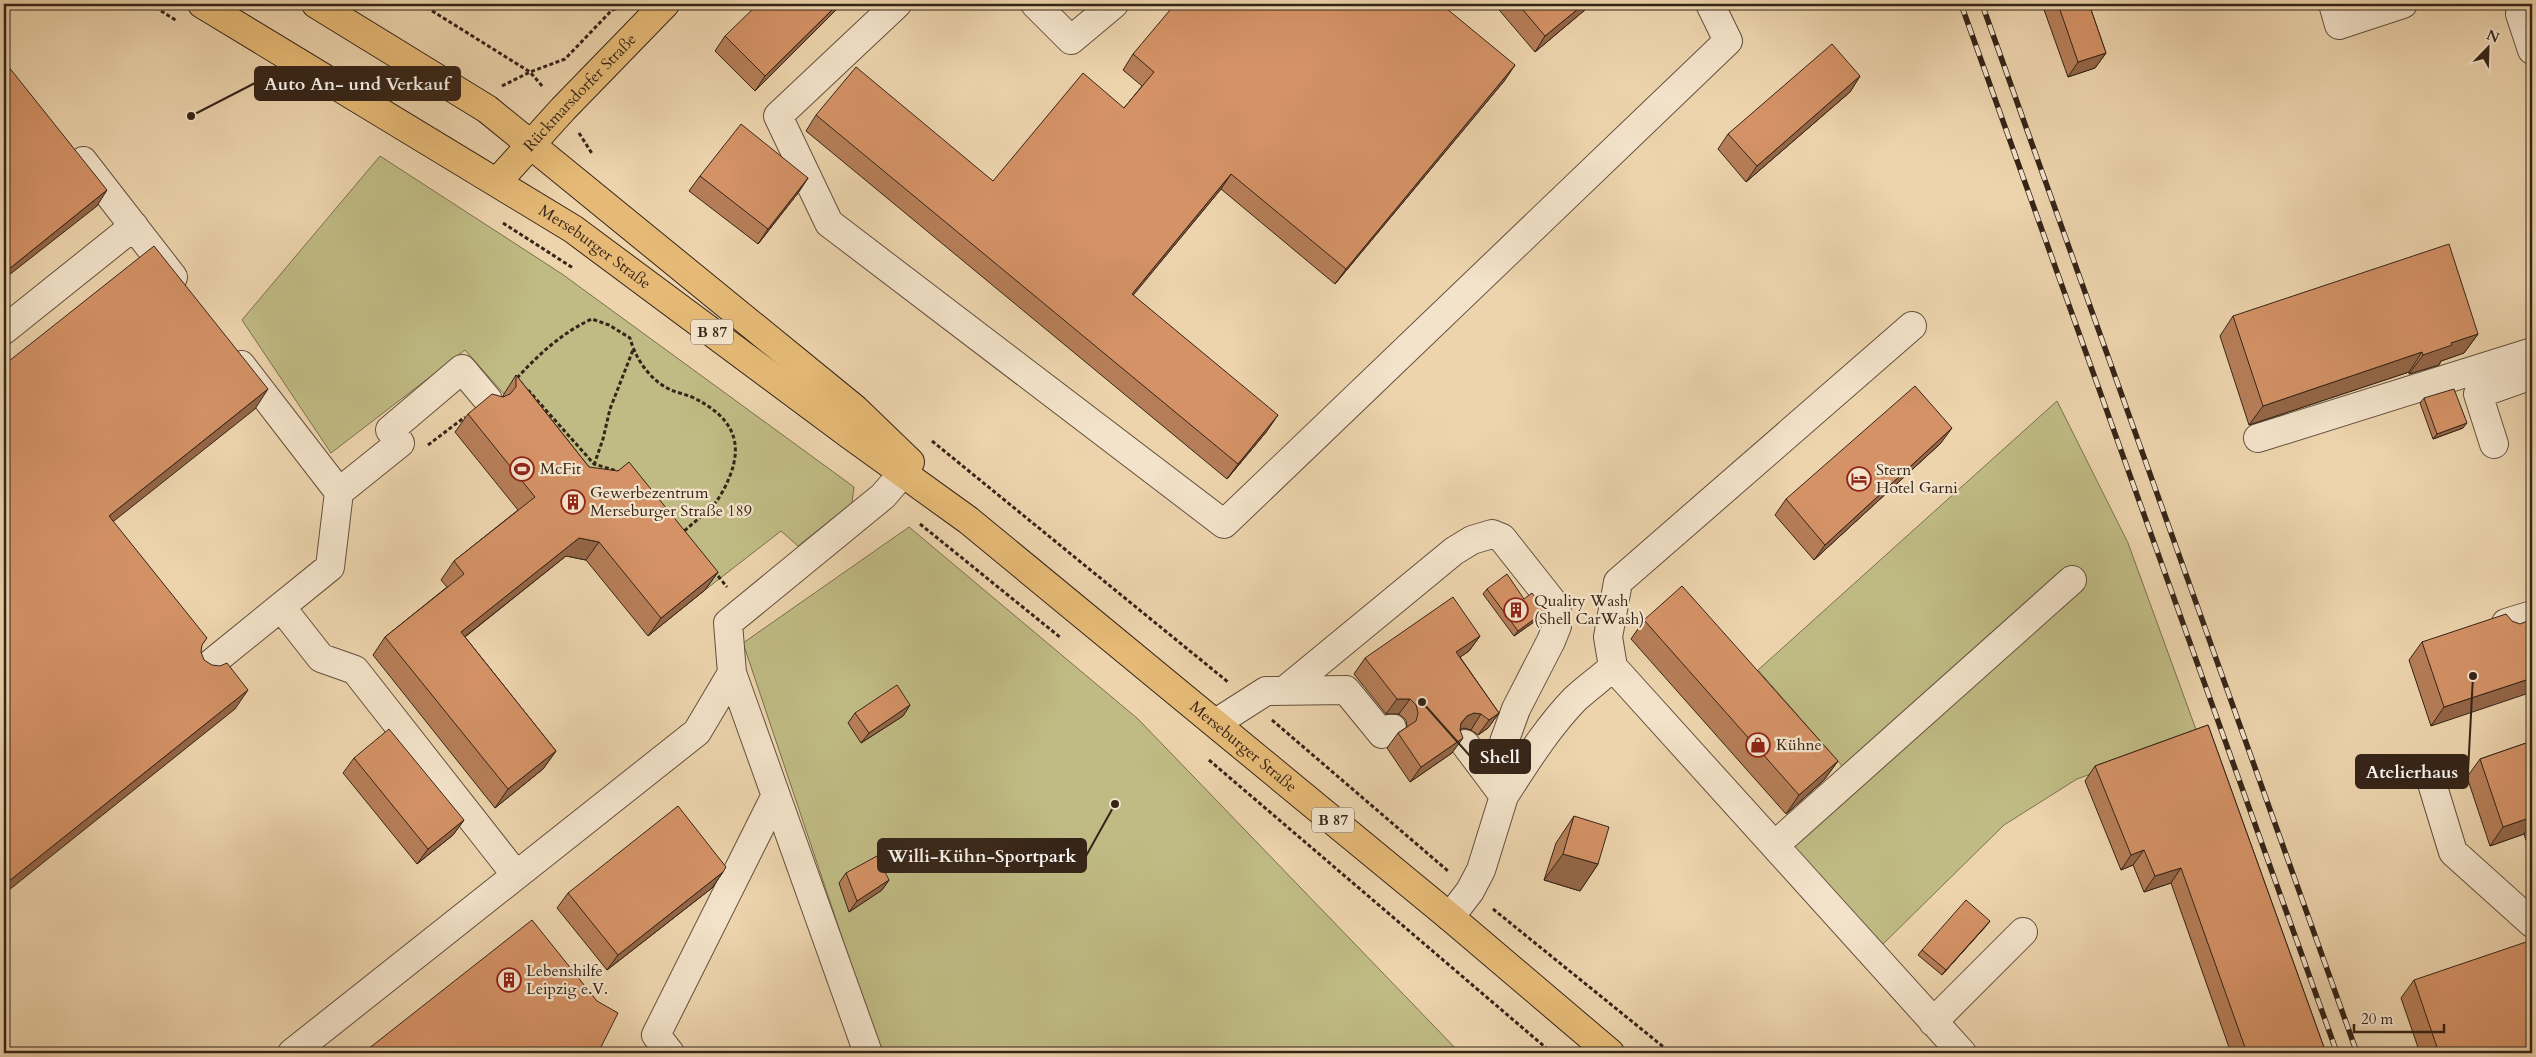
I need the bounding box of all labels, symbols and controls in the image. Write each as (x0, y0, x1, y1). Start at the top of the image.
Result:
north arrow (2464, 22, 2514, 72)
text: N (2484, 25, 2502, 48)
street label: Rückmarsdorfer Straße (519, 29, 641, 156)
callout: Auto An- und Verkauf (255, 67, 460, 100)
text: Auto An- und Verkauf (264, 72, 453, 97)
street label: Merseburger Straße (534, 200, 655, 294)
road number: B 87 (691, 320, 733, 344)
sports icon: McFit (509, 456, 535, 482)
place label: McFit (540, 458, 581, 480)
place label: Stern Hotel Garni (1876, 459, 1958, 499)
hotel icon: Stern Hotel Garni (1846, 466, 1872, 492)
place label: Gewerbezentrum Merseburger Straße 189 (590, 482, 752, 522)
building icon: Gewerbezentrum Merseburger Straße 189 (560, 489, 586, 515)
place label: Quality Wash (Shell CarWash) (1534, 590, 1644, 630)
building icon: Quality Wash (Shell CarWash) (1503, 597, 1529, 623)
street label: Merseburger Straße (1185, 696, 1301, 797)
shop icon: Kühne (1745, 732, 1771, 758)
place label: Kühne (1776, 734, 1822, 756)
callout: Shell (1470, 740, 1530, 773)
text: Shell (1480, 745, 1520, 770)
callout: Atelierhaus (2356, 755, 2468, 788)
text: Atelierhaus (2366, 760, 2458, 785)
road number: B 87 (1312, 808, 1354, 832)
callout: Willi-Kühn-Sportpark (878, 839, 1086, 872)
text: Willi-Kühn-Sportpark (887, 844, 1077, 869)
place label: Lebenshilfe Leipzig e.V. (526, 960, 608, 1000)
building icon: Lebenshilfe Leipzig e.V. (496, 967, 522, 993)
scale bar (2354, 1002, 2444, 1034)
text: 20 m (2361, 1009, 2393, 1029)

